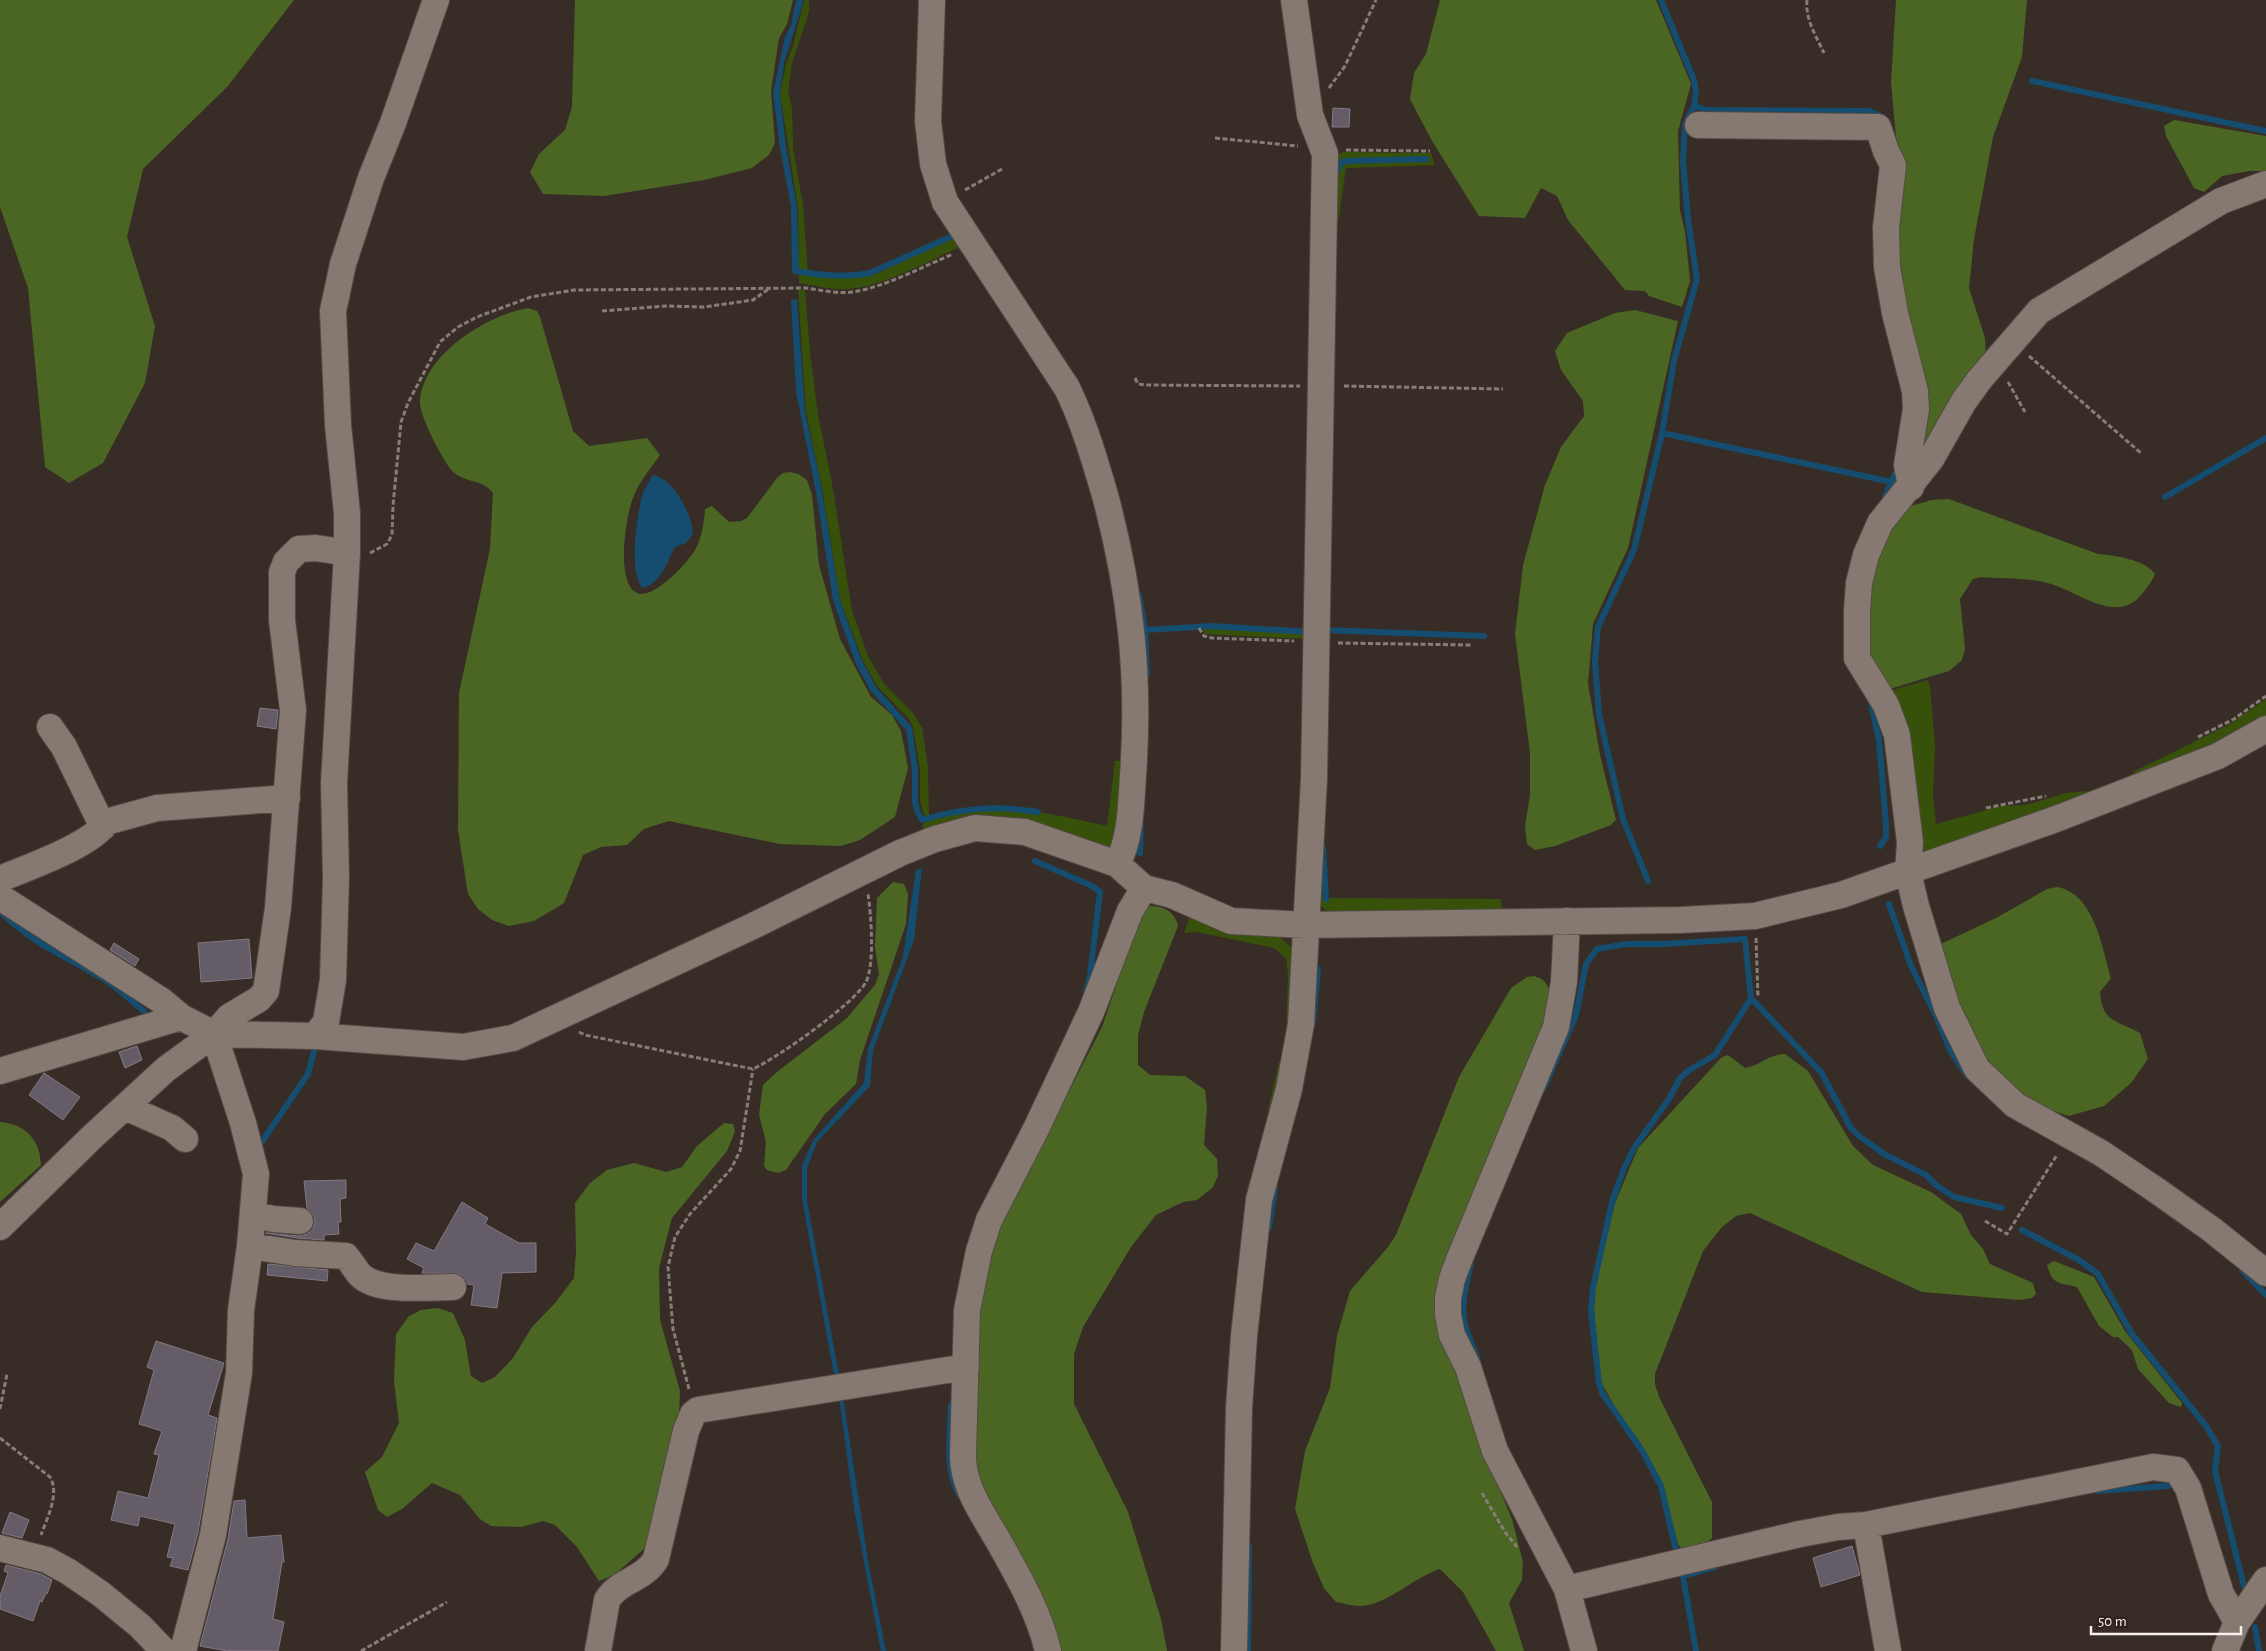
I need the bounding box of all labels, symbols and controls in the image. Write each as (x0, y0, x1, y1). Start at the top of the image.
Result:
scale bar (2091, 1604, 2241, 1636)
text: 50 m (2098, 1614, 2127, 1629)

